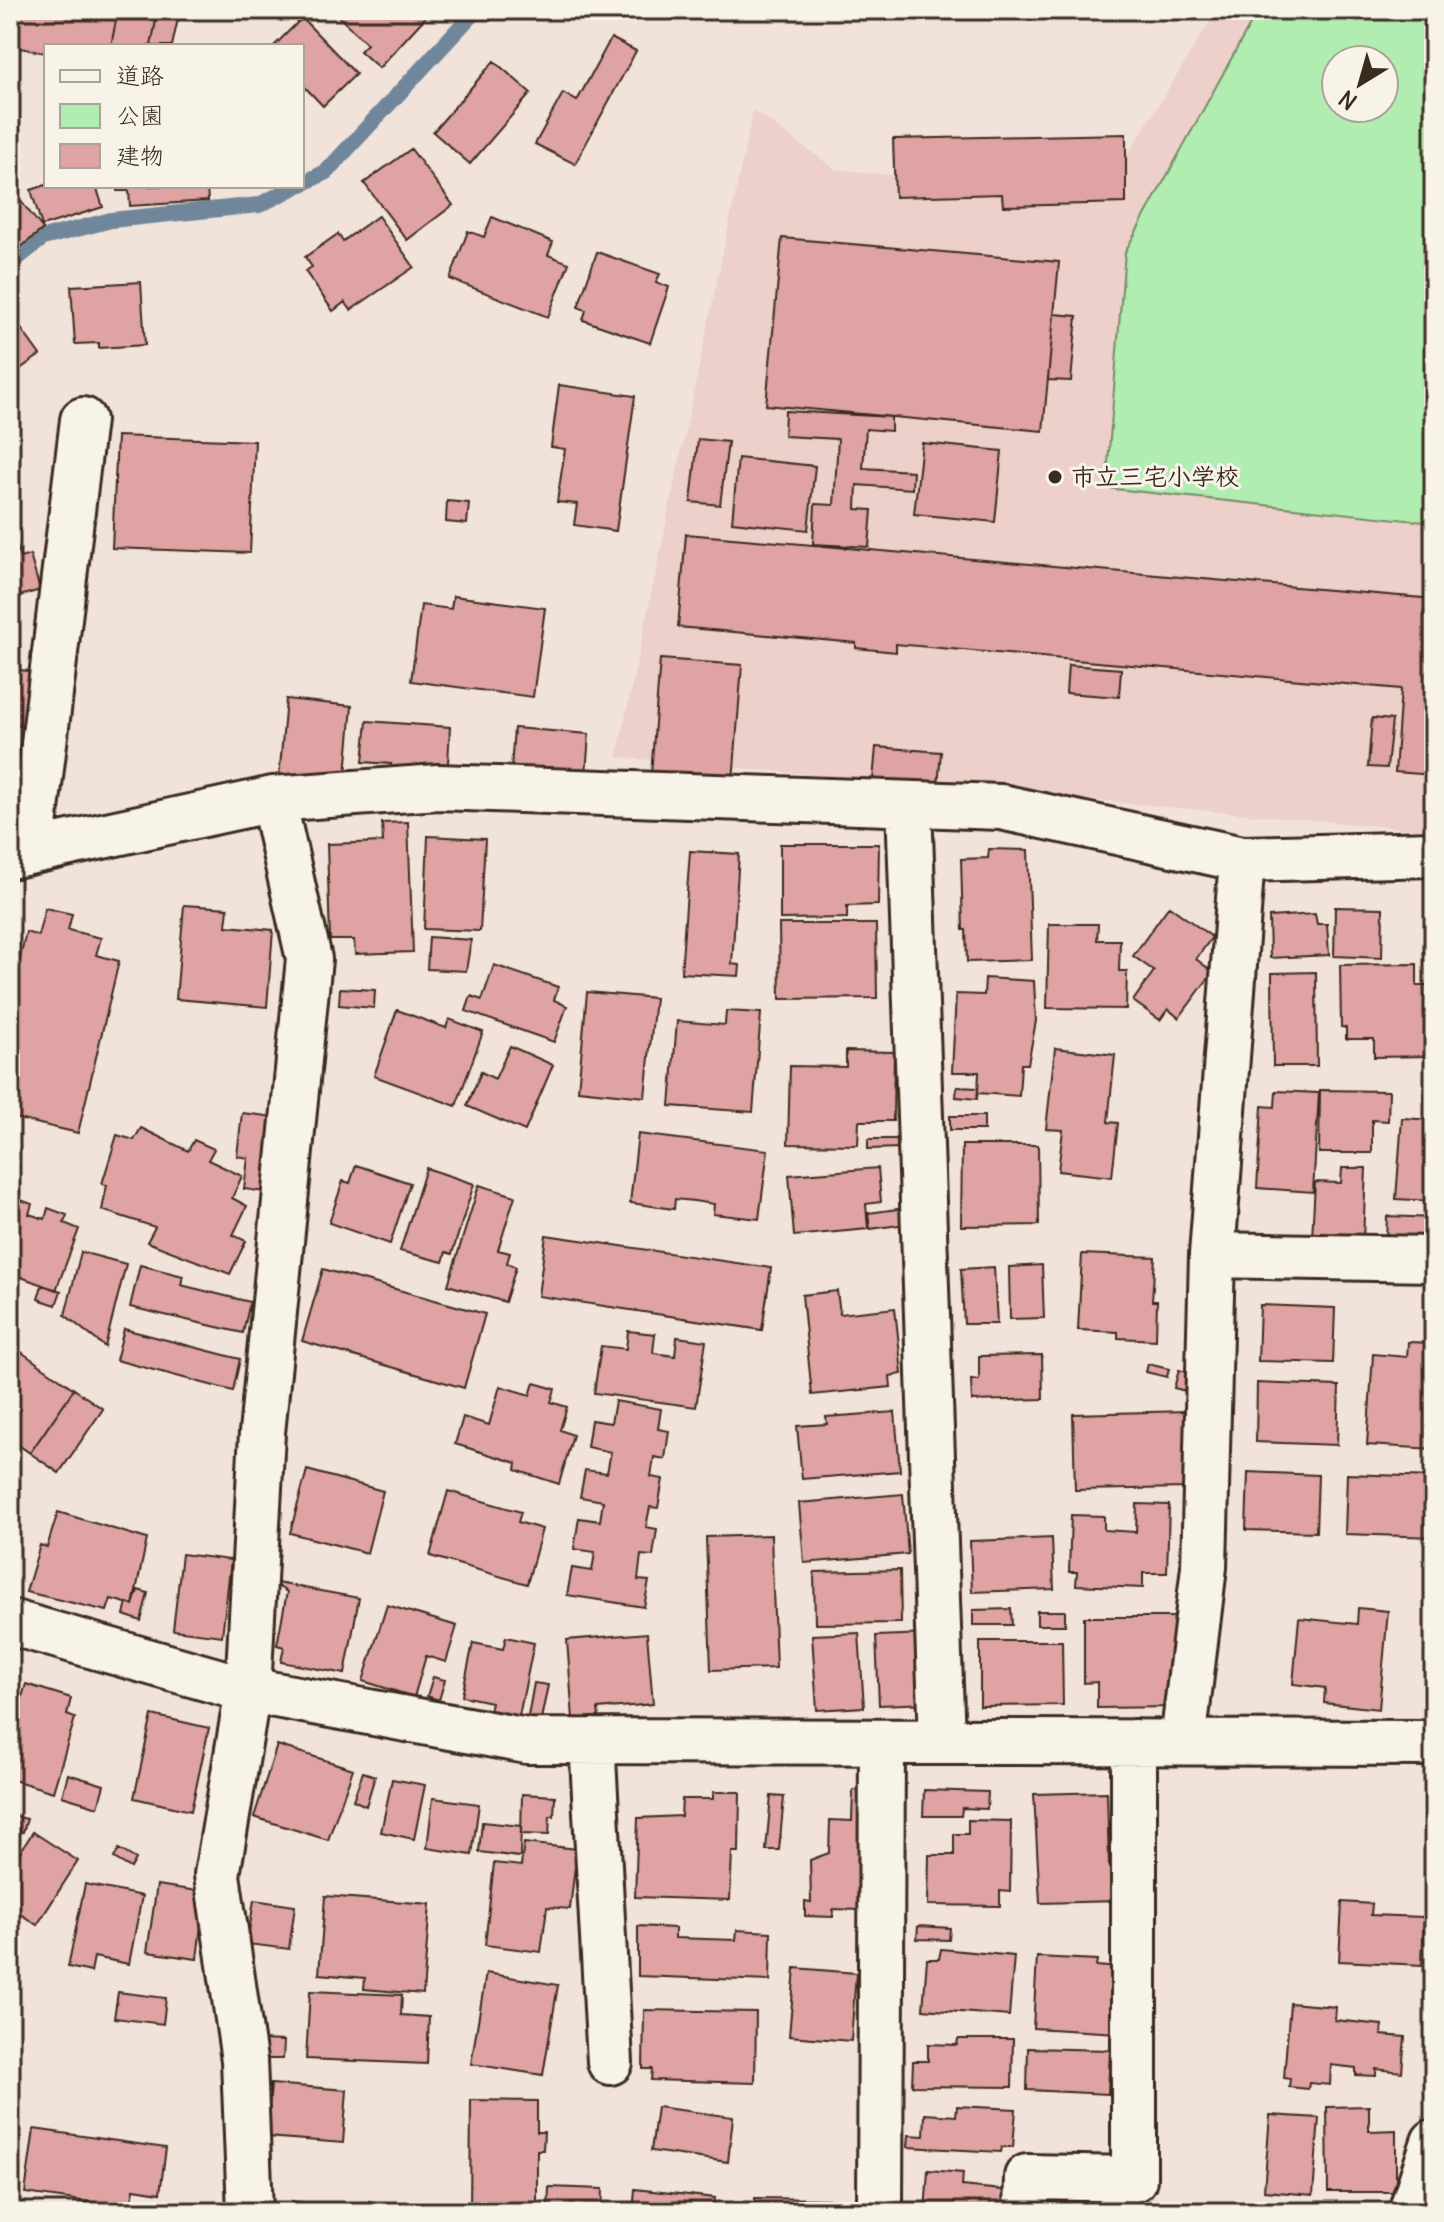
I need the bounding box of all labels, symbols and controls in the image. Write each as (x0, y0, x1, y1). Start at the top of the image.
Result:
legend (44, 44, 304, 188)
north arrow (1320, 44, 1400, 124)
text: 道路 (116, 60, 164, 90)
text: N (1333, 84, 1362, 116)
text: 公園 (116, 100, 164, 130)
text: 建物 (116, 140, 164, 170)
place label: 市立三宅小学校 (1071, 461, 1239, 491)
marker: 市立三宅小学校 (1046, 468, 1064, 486)

